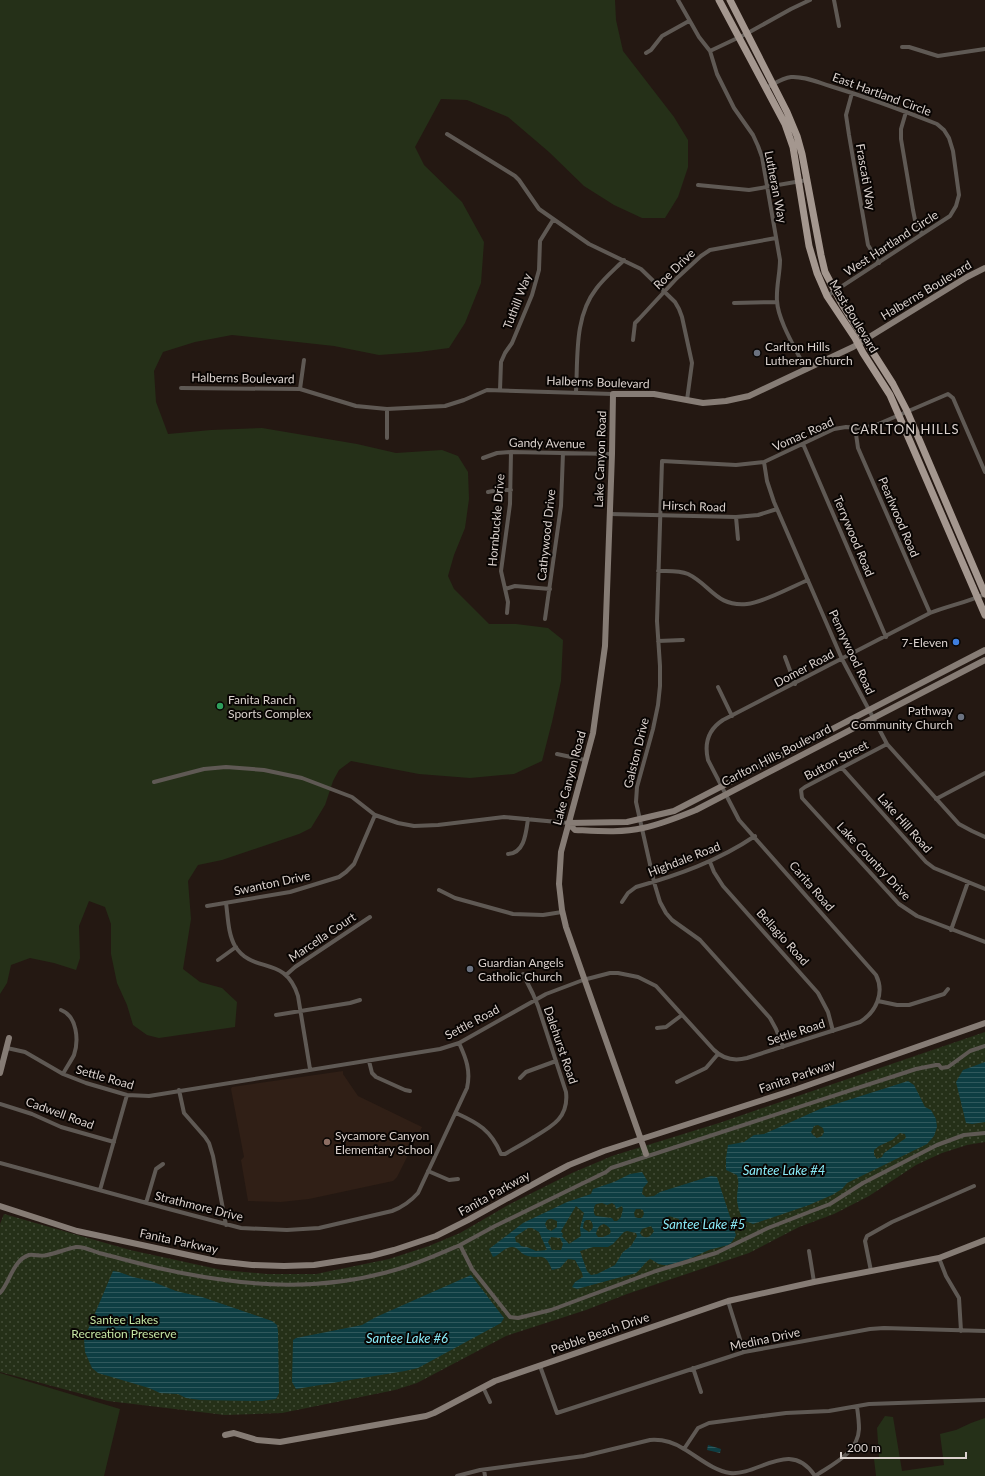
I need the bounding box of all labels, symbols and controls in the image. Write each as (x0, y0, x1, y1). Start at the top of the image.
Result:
street label: East Hartland Circle (830, 69, 934, 119)
street label: Frascati Way (853, 143, 879, 212)
street label: Lutheran Way (762, 150, 791, 225)
street label: West Hartland Circle (841, 207, 941, 279)
street label: Roe Drive (650, 246, 698, 292)
street label: Halberns Boulevard (878, 257, 974, 323)
street label: Tuthill Way (499, 270, 535, 331)
street label: Mast Boulevard (826, 277, 882, 355)
place label: Carlton Hills Lutheran Church (765, 339, 853, 368)
marker: Carlton Hills Lutheran Church (752, 348, 762, 358)
street label: Halberns Boulevard (191, 370, 295, 386)
street label: Halberns Boulevard (546, 373, 650, 391)
street label: Lake Canyon Road (591, 410, 609, 508)
street label: Vomac Road (770, 414, 836, 454)
district label: CARLTON HILLS (851, 421, 959, 437)
street label: Gandy Avenue (509, 435, 585, 451)
street label: Hornbuckle Drive (484, 473, 508, 567)
street label: Pearlwood Road (875, 475, 923, 559)
street label: Cathywood Drive (534, 488, 558, 582)
street label: Terrywood Road (830, 493, 878, 579)
street label: Hirsch Road (662, 497, 726, 515)
street label: Pennywood Road (826, 607, 878, 697)
place label: 7-Eleven (902, 635, 948, 650)
marker: 7-Eleven (951, 637, 961, 647)
street label: Domer Road (771, 646, 837, 690)
place label: Fanita Ranch Sports Complex (228, 692, 311, 721)
marker: Fanita Ranch Sports Complex (215, 701, 225, 711)
place label: Pathway Community Church (851, 703, 954, 732)
marker: Pathway Community Church (956, 712, 966, 722)
street label: Galston Drive (620, 716, 652, 790)
street label: Carlton Hills Boulevard (719, 721, 833, 789)
street label: Lake Canyon Road (549, 729, 589, 827)
street label: Button Street (801, 736, 871, 783)
street label: Lake Hill Road (874, 790, 936, 856)
street label: Lake Country Drive (834, 819, 914, 903)
street label: Highdale Road (646, 838, 722, 880)
street label: Carita Road (786, 858, 838, 914)
street label: Swanton Drive (232, 868, 312, 898)
street label: Bellagio Road (754, 906, 812, 968)
street label: Marcella Court (286, 909, 359, 965)
place label: Guardian Angels Catholic Church (478, 955, 564, 984)
marker: Guardian Angels Catholic Church (465, 964, 475, 974)
street label: Settle Road (442, 1001, 502, 1043)
street label: Dalehurst Road (541, 1004, 581, 1086)
street label: Settle Road (765, 1016, 827, 1048)
street label: Fanita Parkway (757, 1056, 838, 1096)
street label: Settle Road (74, 1062, 136, 1092)
street label: Cadwell Road (24, 1094, 96, 1132)
place label: Sycamore Canyon Elementary School (335, 1128, 433, 1157)
marker: Sycamore Canyon Elementary School (322, 1137, 332, 1147)
water label: Santee Lake #4 (743, 1162, 825, 1178)
street label: Fanita Parkway (456, 1167, 533, 1219)
street label: Strathmore Drive (153, 1188, 245, 1224)
water label: Santee Lake #5 (663, 1216, 745, 1232)
street label: Fanita Parkway (138, 1225, 220, 1257)
street label: Pebble Beach Drive (549, 1309, 651, 1357)
park label: Santee Lakes Recreation Preserve (71, 1312, 177, 1341)
street label: Medina Drive (729, 1324, 801, 1354)
water label: Santee Lake #6 (366, 1330, 448, 1346)
scale bar (841, 1434, 966, 1460)
text: 200 m (847, 1440, 881, 1455)

